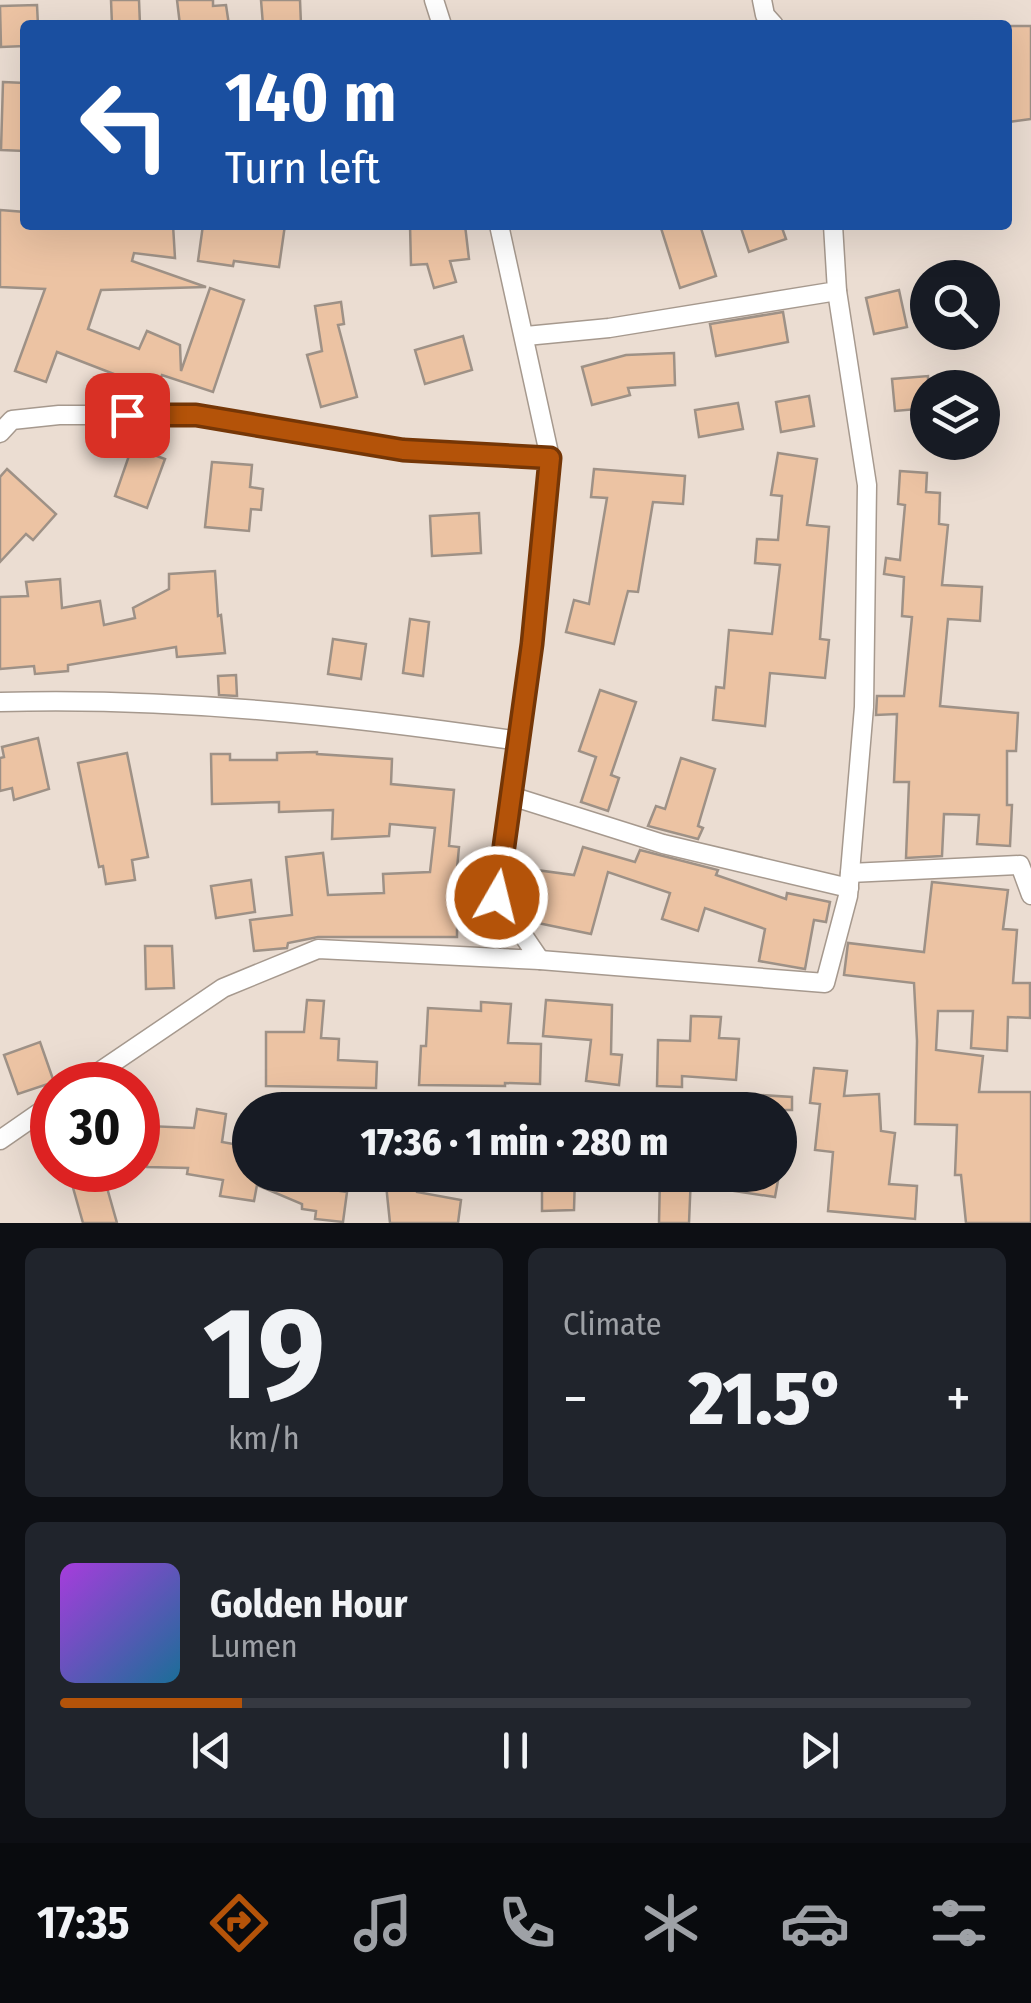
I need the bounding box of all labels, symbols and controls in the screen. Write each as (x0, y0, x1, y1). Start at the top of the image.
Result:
text: 140 m (225, 56, 397, 140)
icon: left (60, 60, 190, 190)
text: Turn left (225, 141, 380, 195)
map controls (910, 260, 1000, 460)
button: search (910, 260, 1000, 350)
button: layers (910, 370, 1000, 460)
pin (85, 373, 170, 458)
icon: arrive (100, 388, 155, 443)
position arrow (445, 845, 549, 949)
speed limit sign: 30 (30, 1062, 160, 1192)
text: 17:36 · 1 min · 280 m (361, 1119, 668, 1165)
text: 19 (203, 1276, 325, 1432)
text: Climate (563, 1305, 662, 1343)
text: 21.5° (689, 1354, 845, 1444)
text: − (563, 1366, 588, 1432)
text: + (946, 1366, 971, 1432)
text: km/h (228, 1419, 300, 1457)
text: Golden Hour (210, 1581, 408, 1627)
text: Lumen (210, 1627, 298, 1665)
icon: previous (184, 1723, 239, 1778)
icon: pause (488, 1723, 543, 1778)
icon: next (792, 1723, 847, 1778)
icon: directions (204, 1888, 274, 1958)
icon: music (348, 1888, 418, 1958)
icon: phone (492, 1888, 562, 1958)
icon: climate (636, 1888, 706, 1958)
icon: car (780, 1888, 850, 1958)
icon: filters (924, 1888, 994, 1958)
text: 17:35 (37, 1896, 130, 1950)

